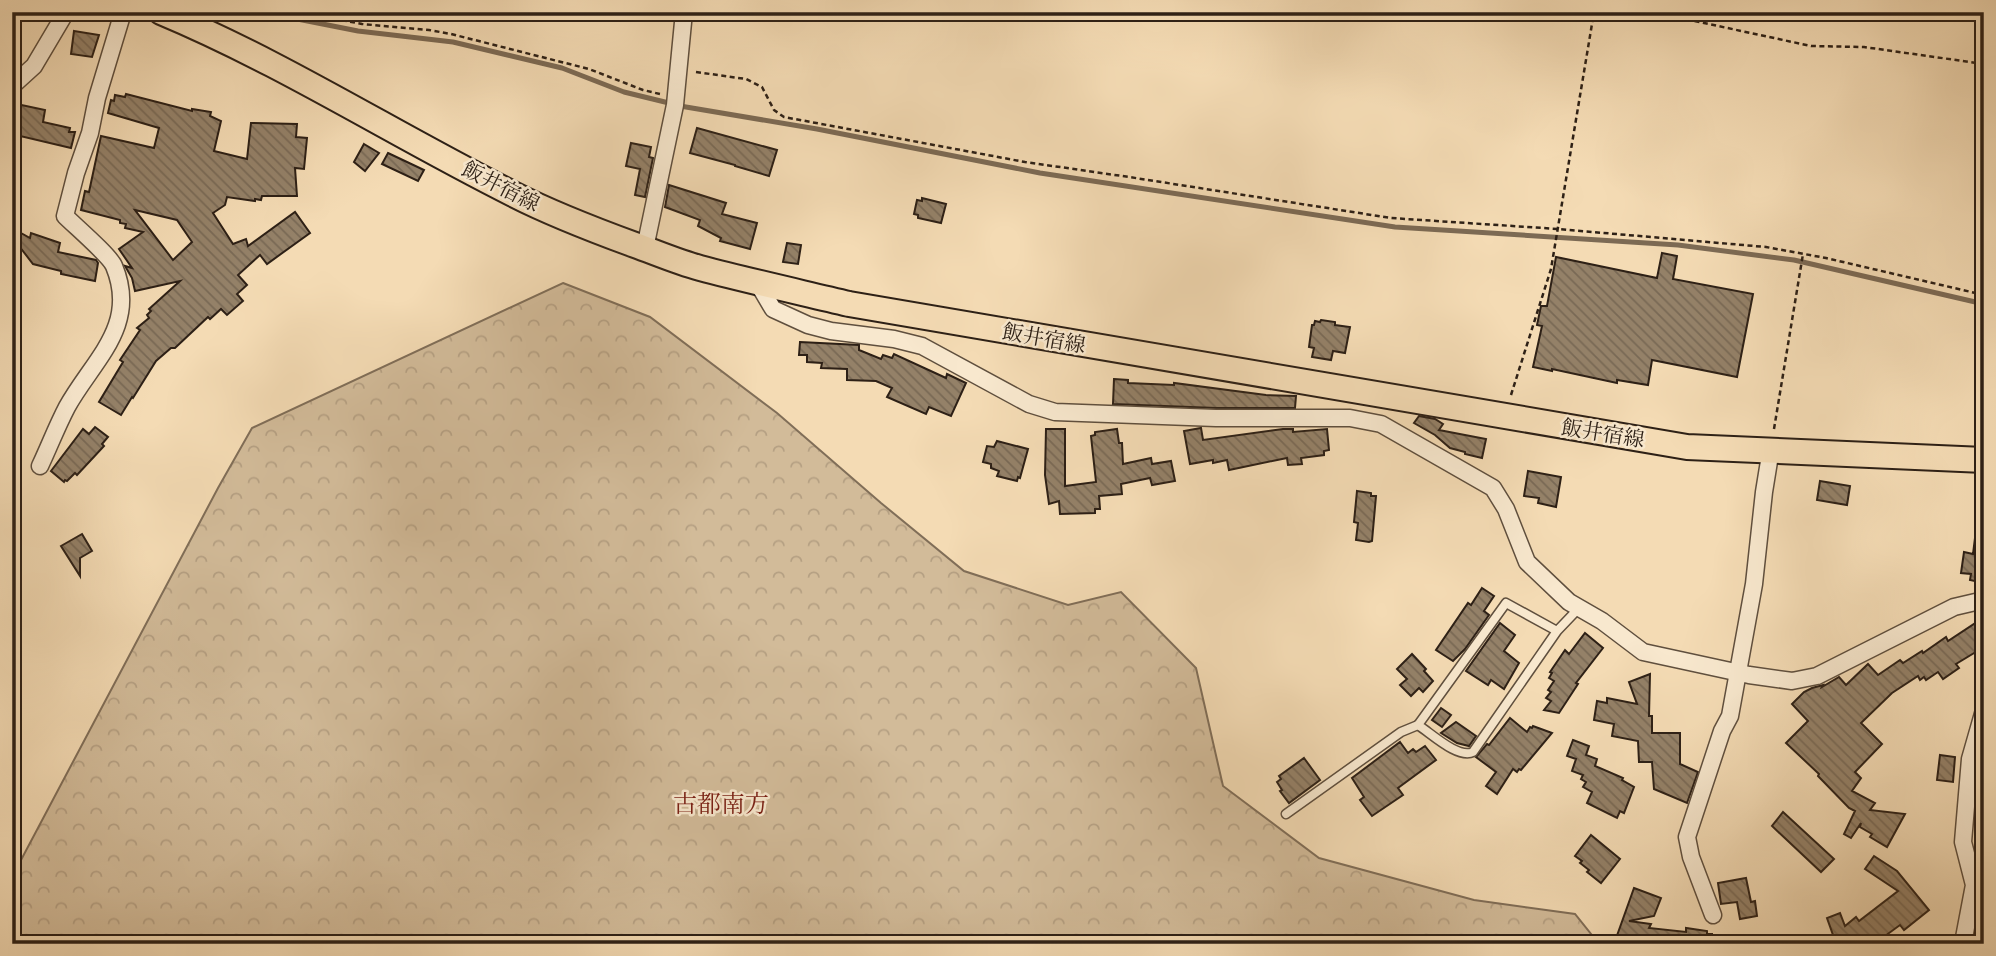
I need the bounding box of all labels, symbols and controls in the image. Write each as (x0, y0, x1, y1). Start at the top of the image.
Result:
street label: 飯井宿線 (458, 156, 544, 216)
street label: 飯井宿線 (1000, 318, 1088, 358)
street label: 飯井宿線 (1560, 414, 1646, 452)
district label: 古都南方 (673, 789, 769, 818)

